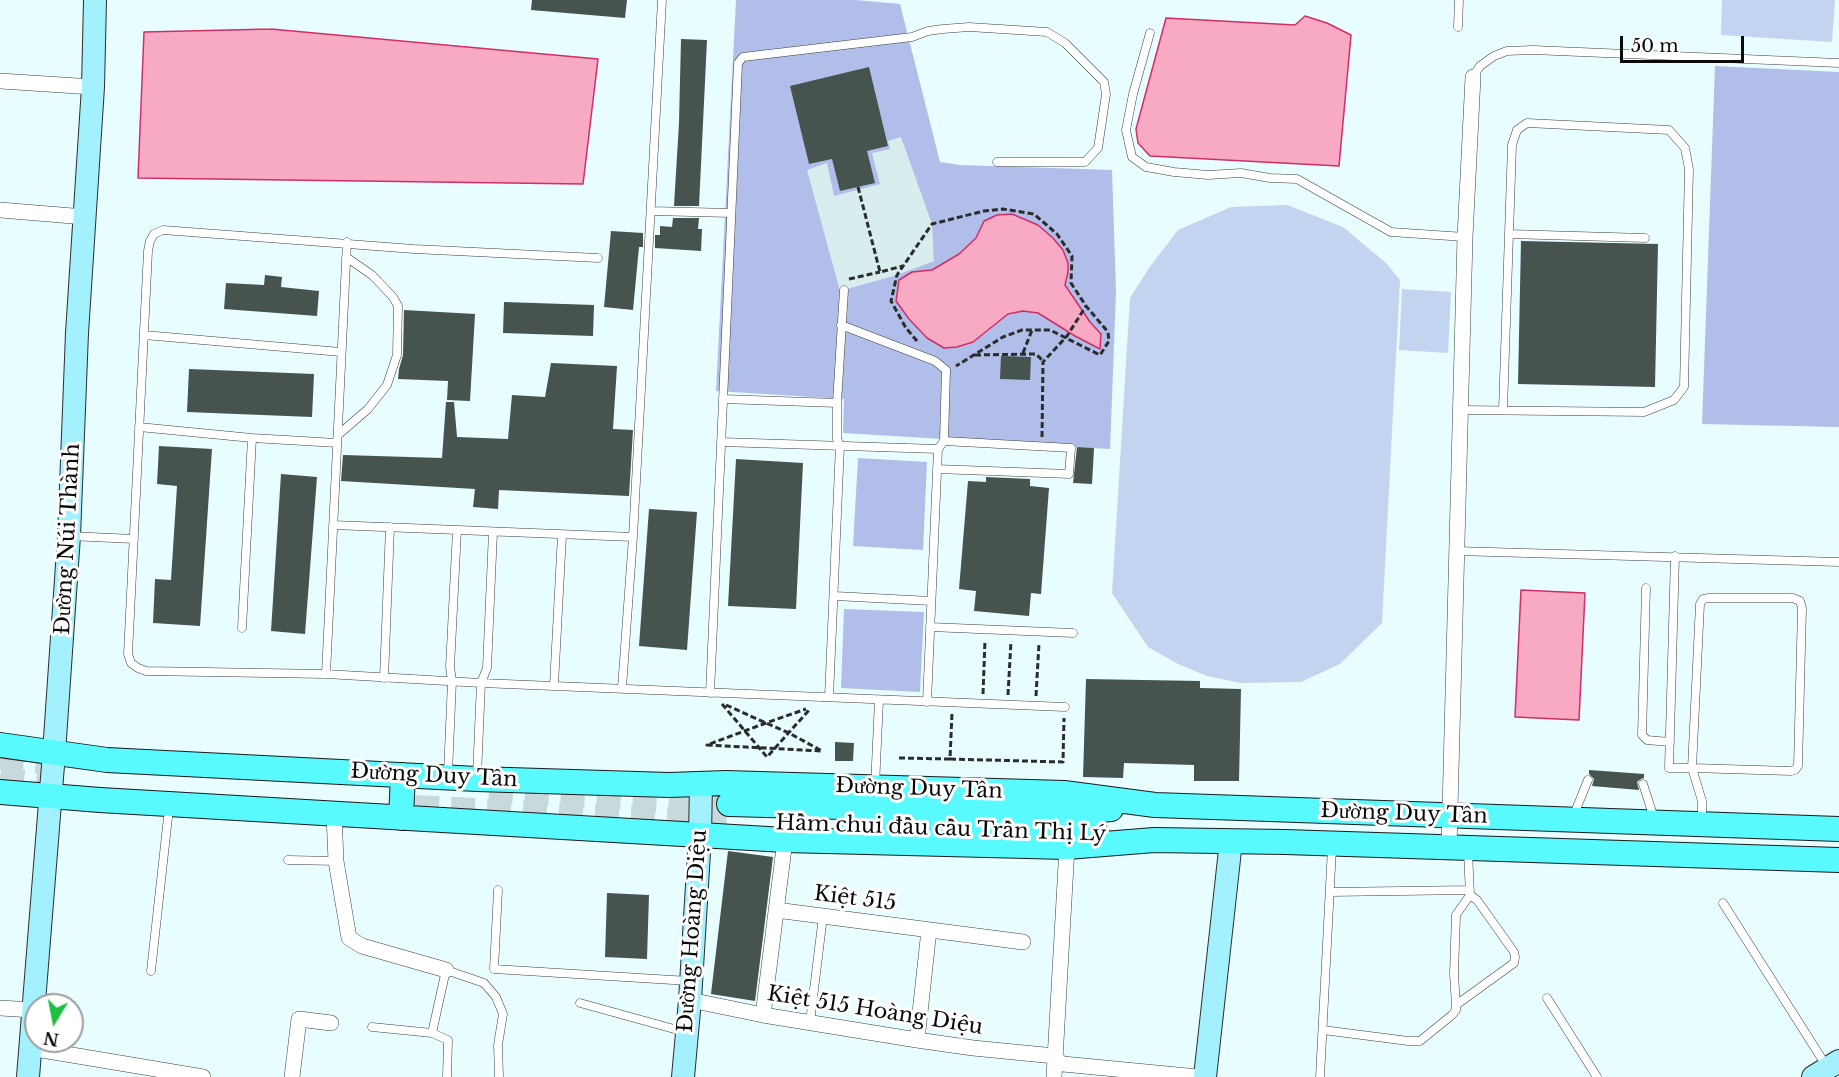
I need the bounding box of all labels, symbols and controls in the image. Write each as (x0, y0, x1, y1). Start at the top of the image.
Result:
scale bar (1623, 24, 1748, 62)
text: 50 m (1631, 35, 1679, 57)
street label: Đường Núi Thành (50, 443, 86, 635)
street label: Đường Duy Tân (350, 759, 518, 793)
street label: Đường Duy Tân (835, 773, 1003, 805)
street label: Đường Duy Tân (1320, 798, 1488, 830)
street label: Hầm chui đầu cầu Trần Thị Lý (775, 811, 1107, 847)
street label: Đường Hoàng Diệu (673, 829, 713, 1033)
street label: Kiệt 515 (812, 881, 898, 917)
street label: Kiệt 515 Hoàng Diệu (765, 982, 985, 1040)
north arrow (24, 993, 84, 1053)
text: N (42, 1028, 60, 1050)

